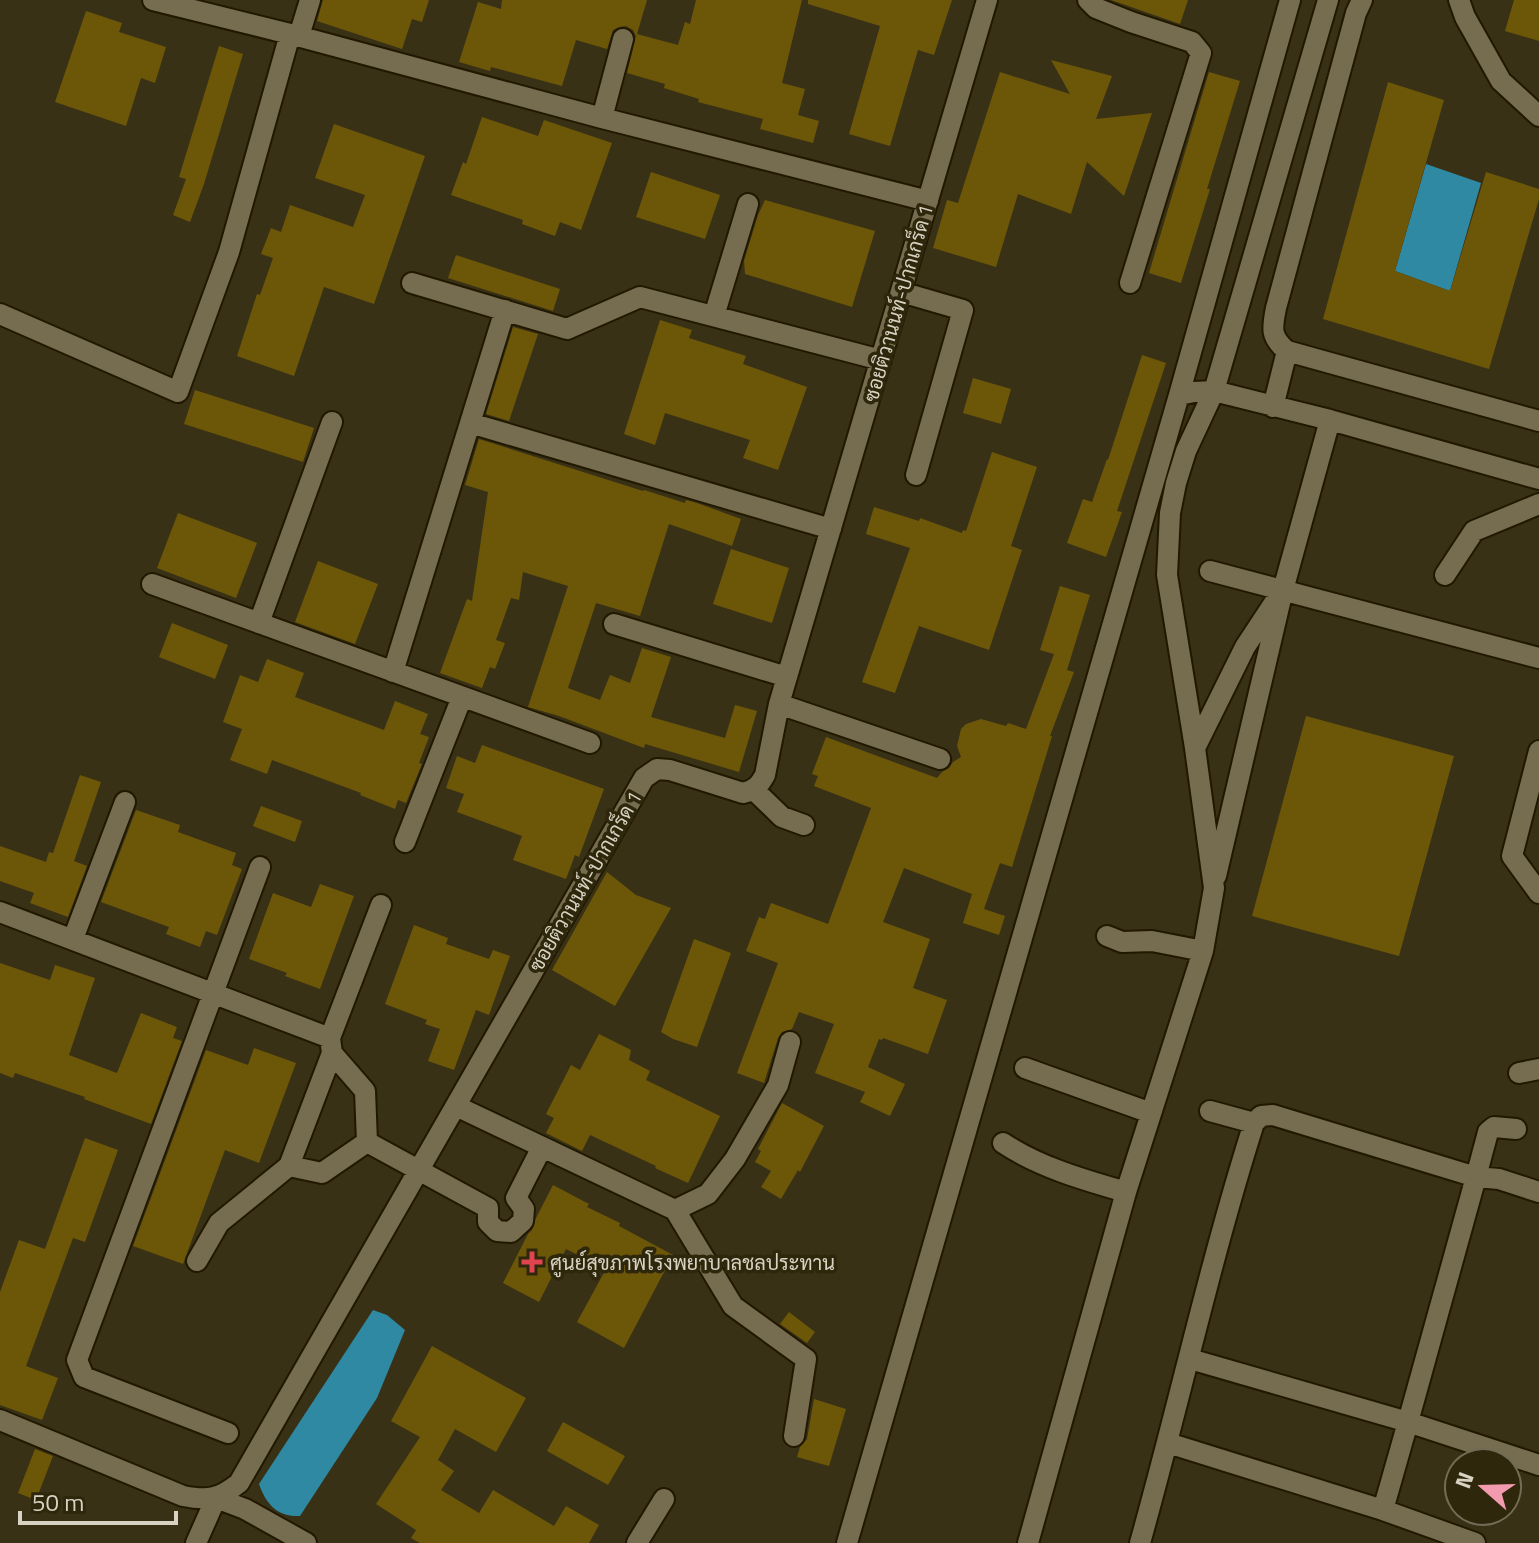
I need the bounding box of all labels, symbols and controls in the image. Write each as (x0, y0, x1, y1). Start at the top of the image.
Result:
street label: ซอยติวานนท์-ปากเกร็ด 1 (855, 201, 941, 405)
street label: ซอยติวานนท์-ปากเกร็ด 1 (521, 785, 649, 977)
place label: ศูนย์สุขภาพโรงพยาบาลชลประทาน (550, 1247, 835, 1278)
marker: ศูนย์สุขภาพโรงพยาบาลชลประทาน (521, 1251, 543, 1273)
north arrow (1443, 1447, 1523, 1527)
text: N (1446, 1467, 1483, 1493)
scale bar (20, 1475, 176, 1525)
text: 50 m (32, 1484, 84, 1520)

